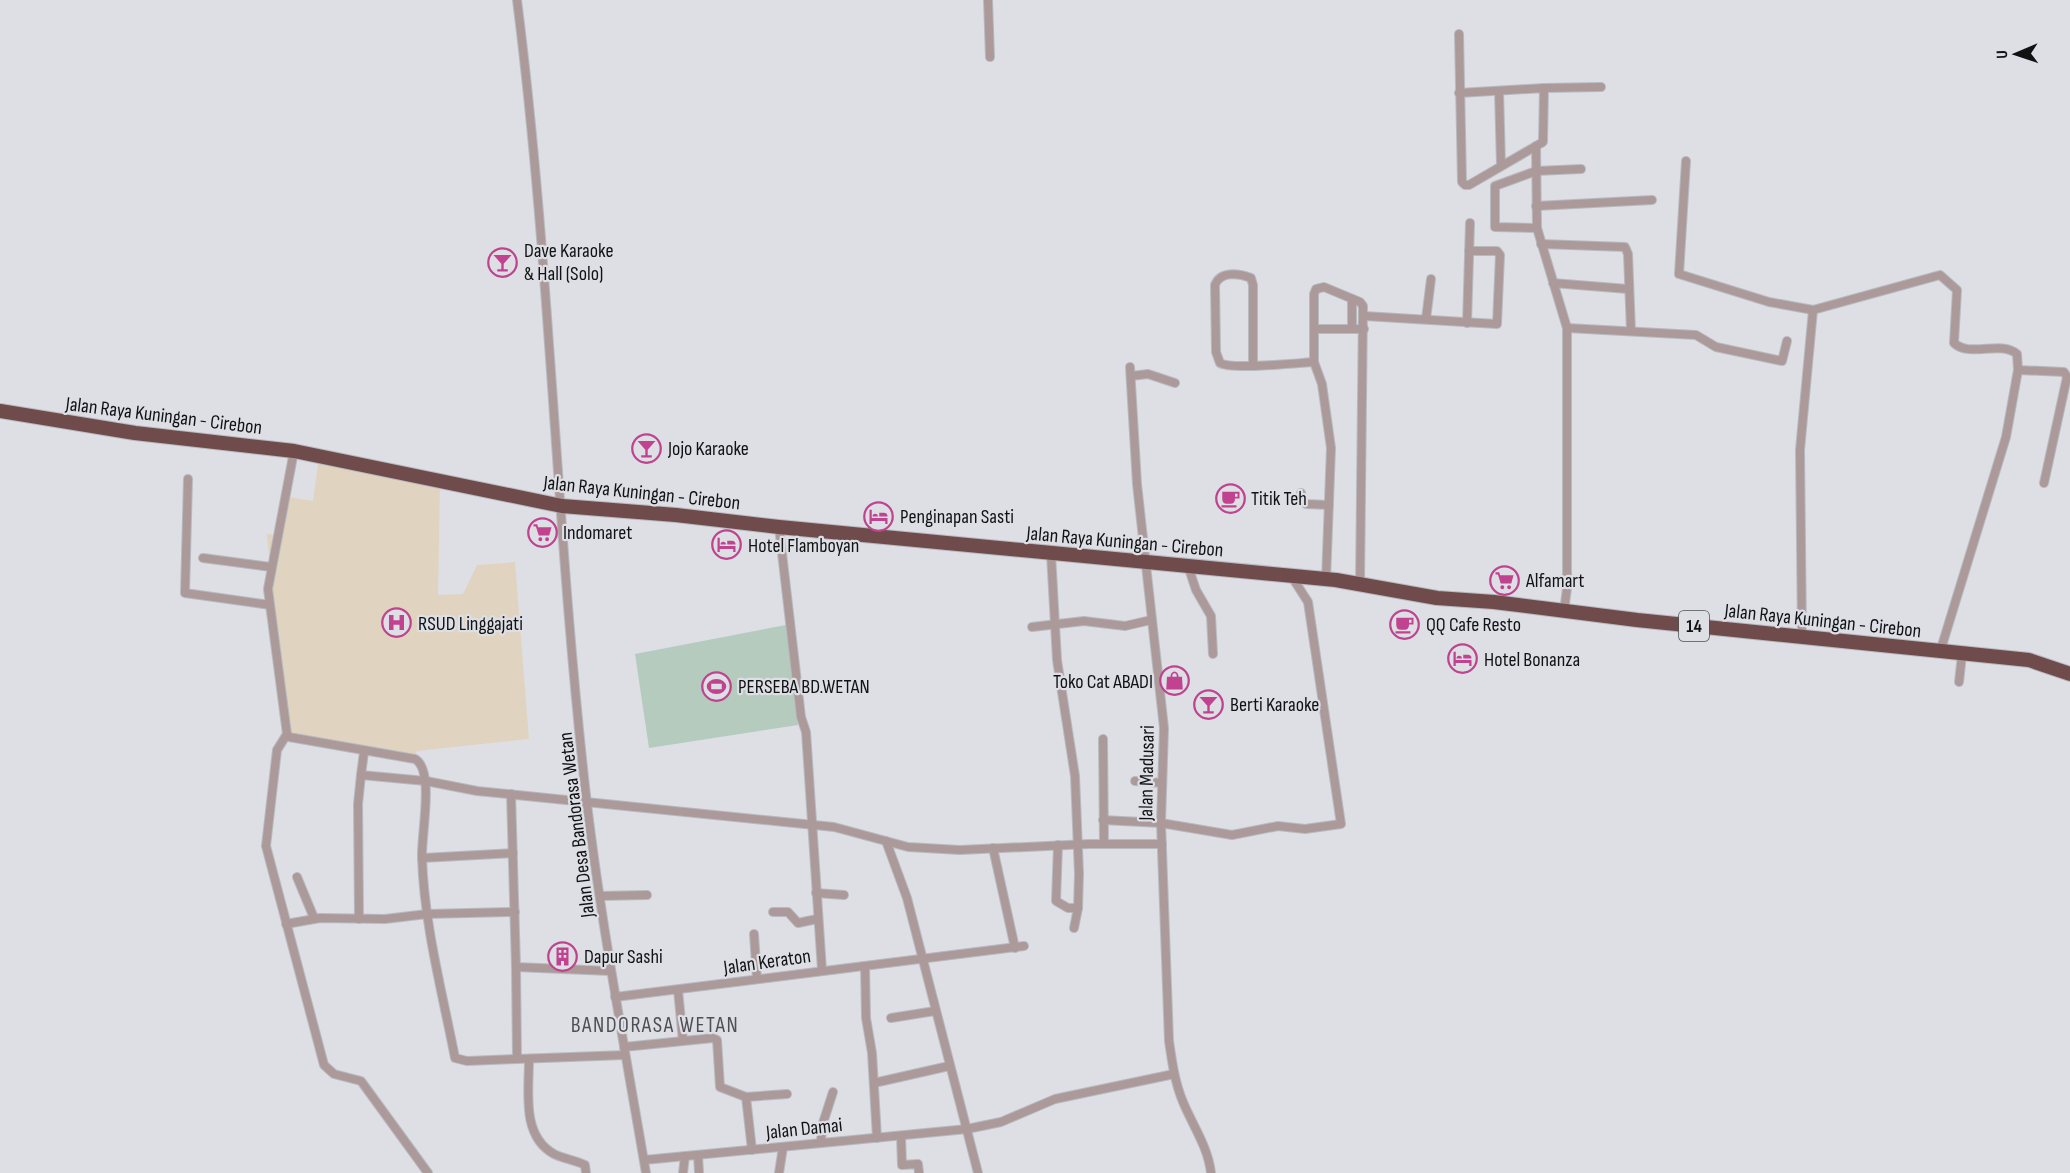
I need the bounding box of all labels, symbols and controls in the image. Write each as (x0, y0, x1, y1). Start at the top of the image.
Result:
north arrow (1986, 24, 2046, 84)
text: U (1993, 50, 2012, 59)
place label: Dave Karaoke & Hall (Solo) (524, 239, 613, 286)
bar icon: Dave Karaoke & Hall (Solo) (487, 246, 519, 278)
street label: Jalan Raya Kuningan - Cirebon (63, 392, 263, 440)
bar icon: Jojo Karaoke (631, 432, 663, 464)
place label: Jojo Karaoke (667, 437, 749, 461)
street label: Jalan Raya Kuningan - Cirebon (541, 471, 741, 515)
cafe icon: Titik Teh (1214, 482, 1246, 514)
place label: Titik Teh (1251, 487, 1307, 511)
hotel icon: Penginapan Sasti (863, 500, 895, 532)
place label: Penginapan Sasti (900, 505, 1014, 529)
supermarket icon: Indomaret (526, 516, 558, 548)
place label: Indomaret (563, 521, 632, 545)
street label: Jalan Raya Kuningan - Cirebon (1024, 521, 1224, 563)
hotel icon: Hotel Flamboyan (711, 529, 743, 561)
place label: Hotel Flamboyan (748, 534, 859, 558)
supermarket icon: Alfamart (1489, 564, 1521, 596)
place label: Alfamart (1525, 569, 1584, 593)
street label: Jalan Raya Kuningan - Cirebon (1722, 599, 1922, 643)
hospital icon: RSUD Linggajati (381, 607, 413, 639)
cafe icon: QQ Cafe Resto (1389, 608, 1421, 640)
road number: 14 (1679, 611, 1709, 641)
place label: RSUD Linggajati (418, 612, 523, 636)
place label: QQ Cafe Resto (1426, 613, 1521, 637)
hotel icon: Hotel Bonanza (1447, 643, 1479, 675)
place label: Hotel Bonanza (1484, 648, 1580, 672)
shop icon: Toko Cat ABADI (1158, 665, 1190, 697)
sports icon: PERSEBA BD.WETAN (701, 670, 733, 702)
place label: Toko Cat ABADI (1053, 670, 1153, 694)
place label: PERSEBA BD.WETAN (738, 675, 870, 699)
bar icon: Berti Karaoke (1193, 688, 1225, 720)
place label: Berti Karaoke (1230, 693, 1319, 717)
street label: Jalan Madusari (1134, 725, 1160, 822)
street label: Jalan Desa Bandorasa Wetan (554, 731, 600, 920)
building icon: Dapur Sashi (547, 940, 579, 972)
street label: Jalan Keraton (721, 944, 812, 980)
place label: Dapur Sashi (584, 945, 663, 969)
district label: BANDORASA WETAN (571, 1012, 739, 1039)
street label: Jalan Damai (764, 1113, 843, 1145)

